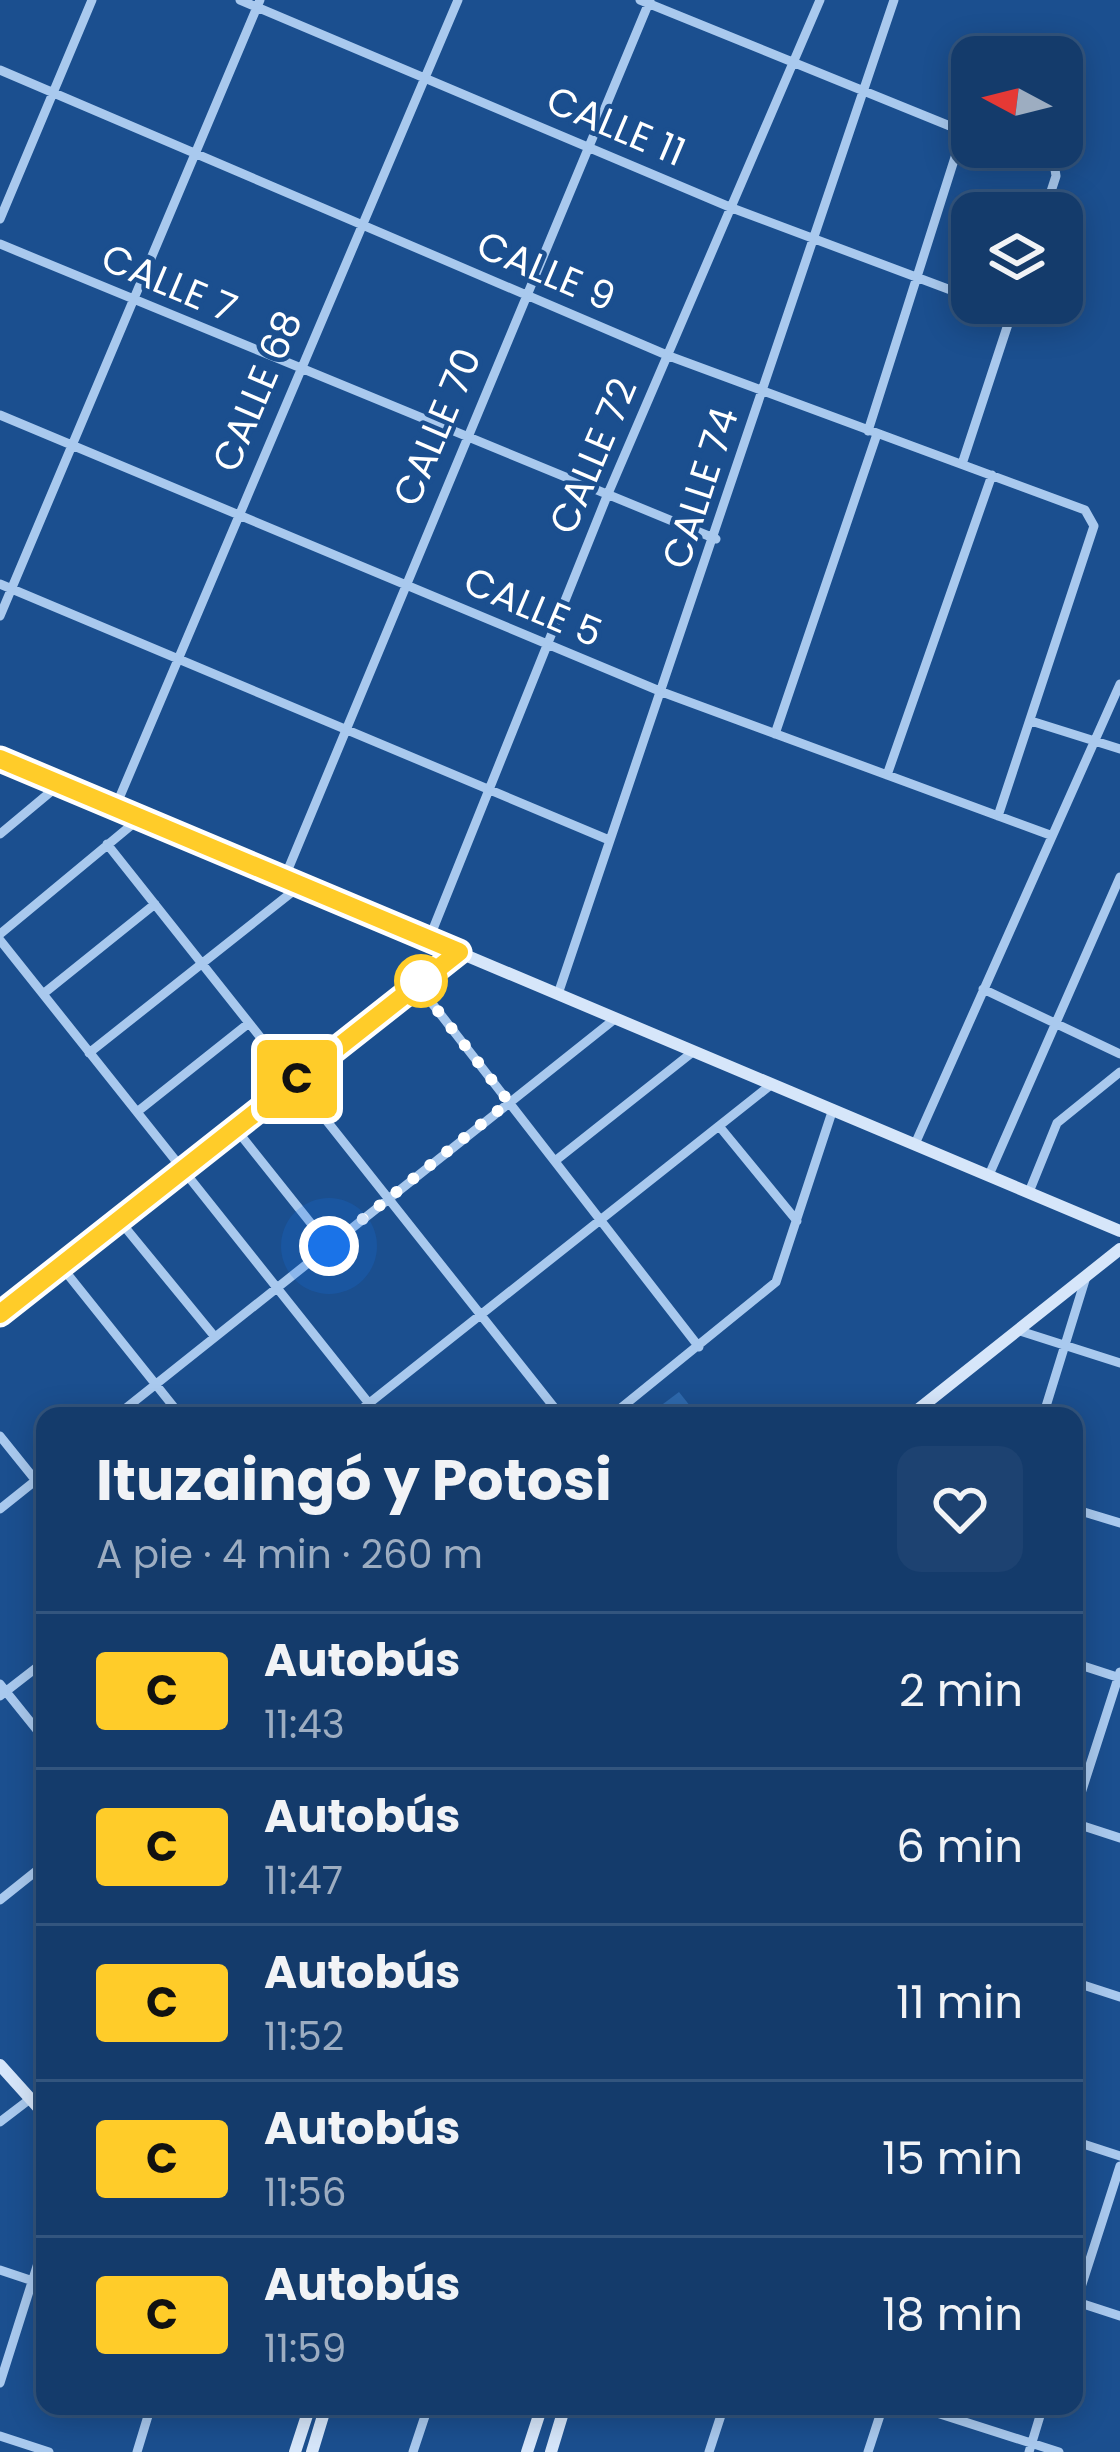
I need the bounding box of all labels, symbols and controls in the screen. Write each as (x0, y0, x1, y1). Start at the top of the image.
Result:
north arrow (951, 36, 1083, 168)
map controls (951, 36, 1083, 324)
street label: CALLE 11 (538, 72, 694, 180)
button: layers (951, 192, 1083, 324)
street label: CALLE 9 (468, 217, 624, 325)
street label: CALLE 7 (93, 230, 245, 336)
street label: CALLE 68 (198, 302, 316, 480)
street label: CALLE 70 (379, 340, 495, 514)
street label: CALLE 72 (536, 370, 650, 542)
street label: CALLE 74 (648, 400, 752, 576)
street label: CALLE 5 (456, 553, 610, 661)
unlabelled marker (396, 956, 446, 1006)
line badge: C (258, 1040, 336, 1118)
text: C (281, 1049, 313, 1108)
your location (299, 1216, 359, 1276)
text: Ituzaingó y Potosi (96, 1440, 612, 1520)
button: heart (897, 1446, 1023, 1572)
text: A pie · 4 min · 260 m (96, 1527, 483, 1582)
text: Autobús (264, 1629, 460, 1692)
text: 2 min (899, 1659, 1023, 1722)
text: C (146, 1661, 178, 1720)
text: 11:43 (264, 1697, 345, 1752)
text: Autobús (264, 1785, 460, 1848)
text: 6 min (896, 1815, 1023, 1878)
text: C (146, 1817, 178, 1876)
text: 11:47 (264, 1853, 343, 1908)
text: Autobús (264, 1941, 460, 2004)
text: 11 min (896, 1971, 1023, 2034)
text: C (146, 1973, 178, 2032)
text: 11:52 (264, 2009, 344, 2064)
text: Autobús (264, 2097, 460, 2160)
text: 15 min (882, 2127, 1023, 2190)
text: C (146, 2129, 178, 2188)
text: 11:56 (264, 2165, 347, 2220)
text: Autobús (264, 2253, 460, 2316)
text: 18 min (882, 2283, 1023, 2346)
text: C (146, 2285, 178, 2344)
text: 11:59 (264, 2321, 346, 2376)

